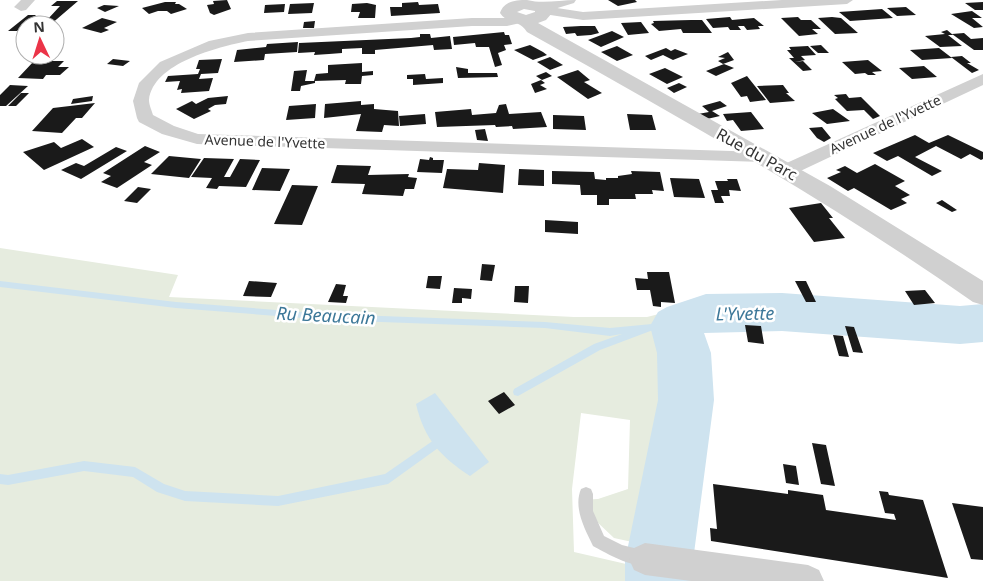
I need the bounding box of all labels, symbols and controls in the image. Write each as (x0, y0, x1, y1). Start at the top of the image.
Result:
north arrow (15, 15, 65, 65)
text: N (33, 17, 45, 36)
street label: Avenue de l'Yvette (826, 90, 944, 158)
street label: Rue du Parc (713, 123, 802, 185)
street label: Avenue de l'Yvette (204, 129, 326, 153)
water label: Ru Beaucain (276, 300, 376, 330)
water label: L'Yvette (715, 300, 775, 326)

